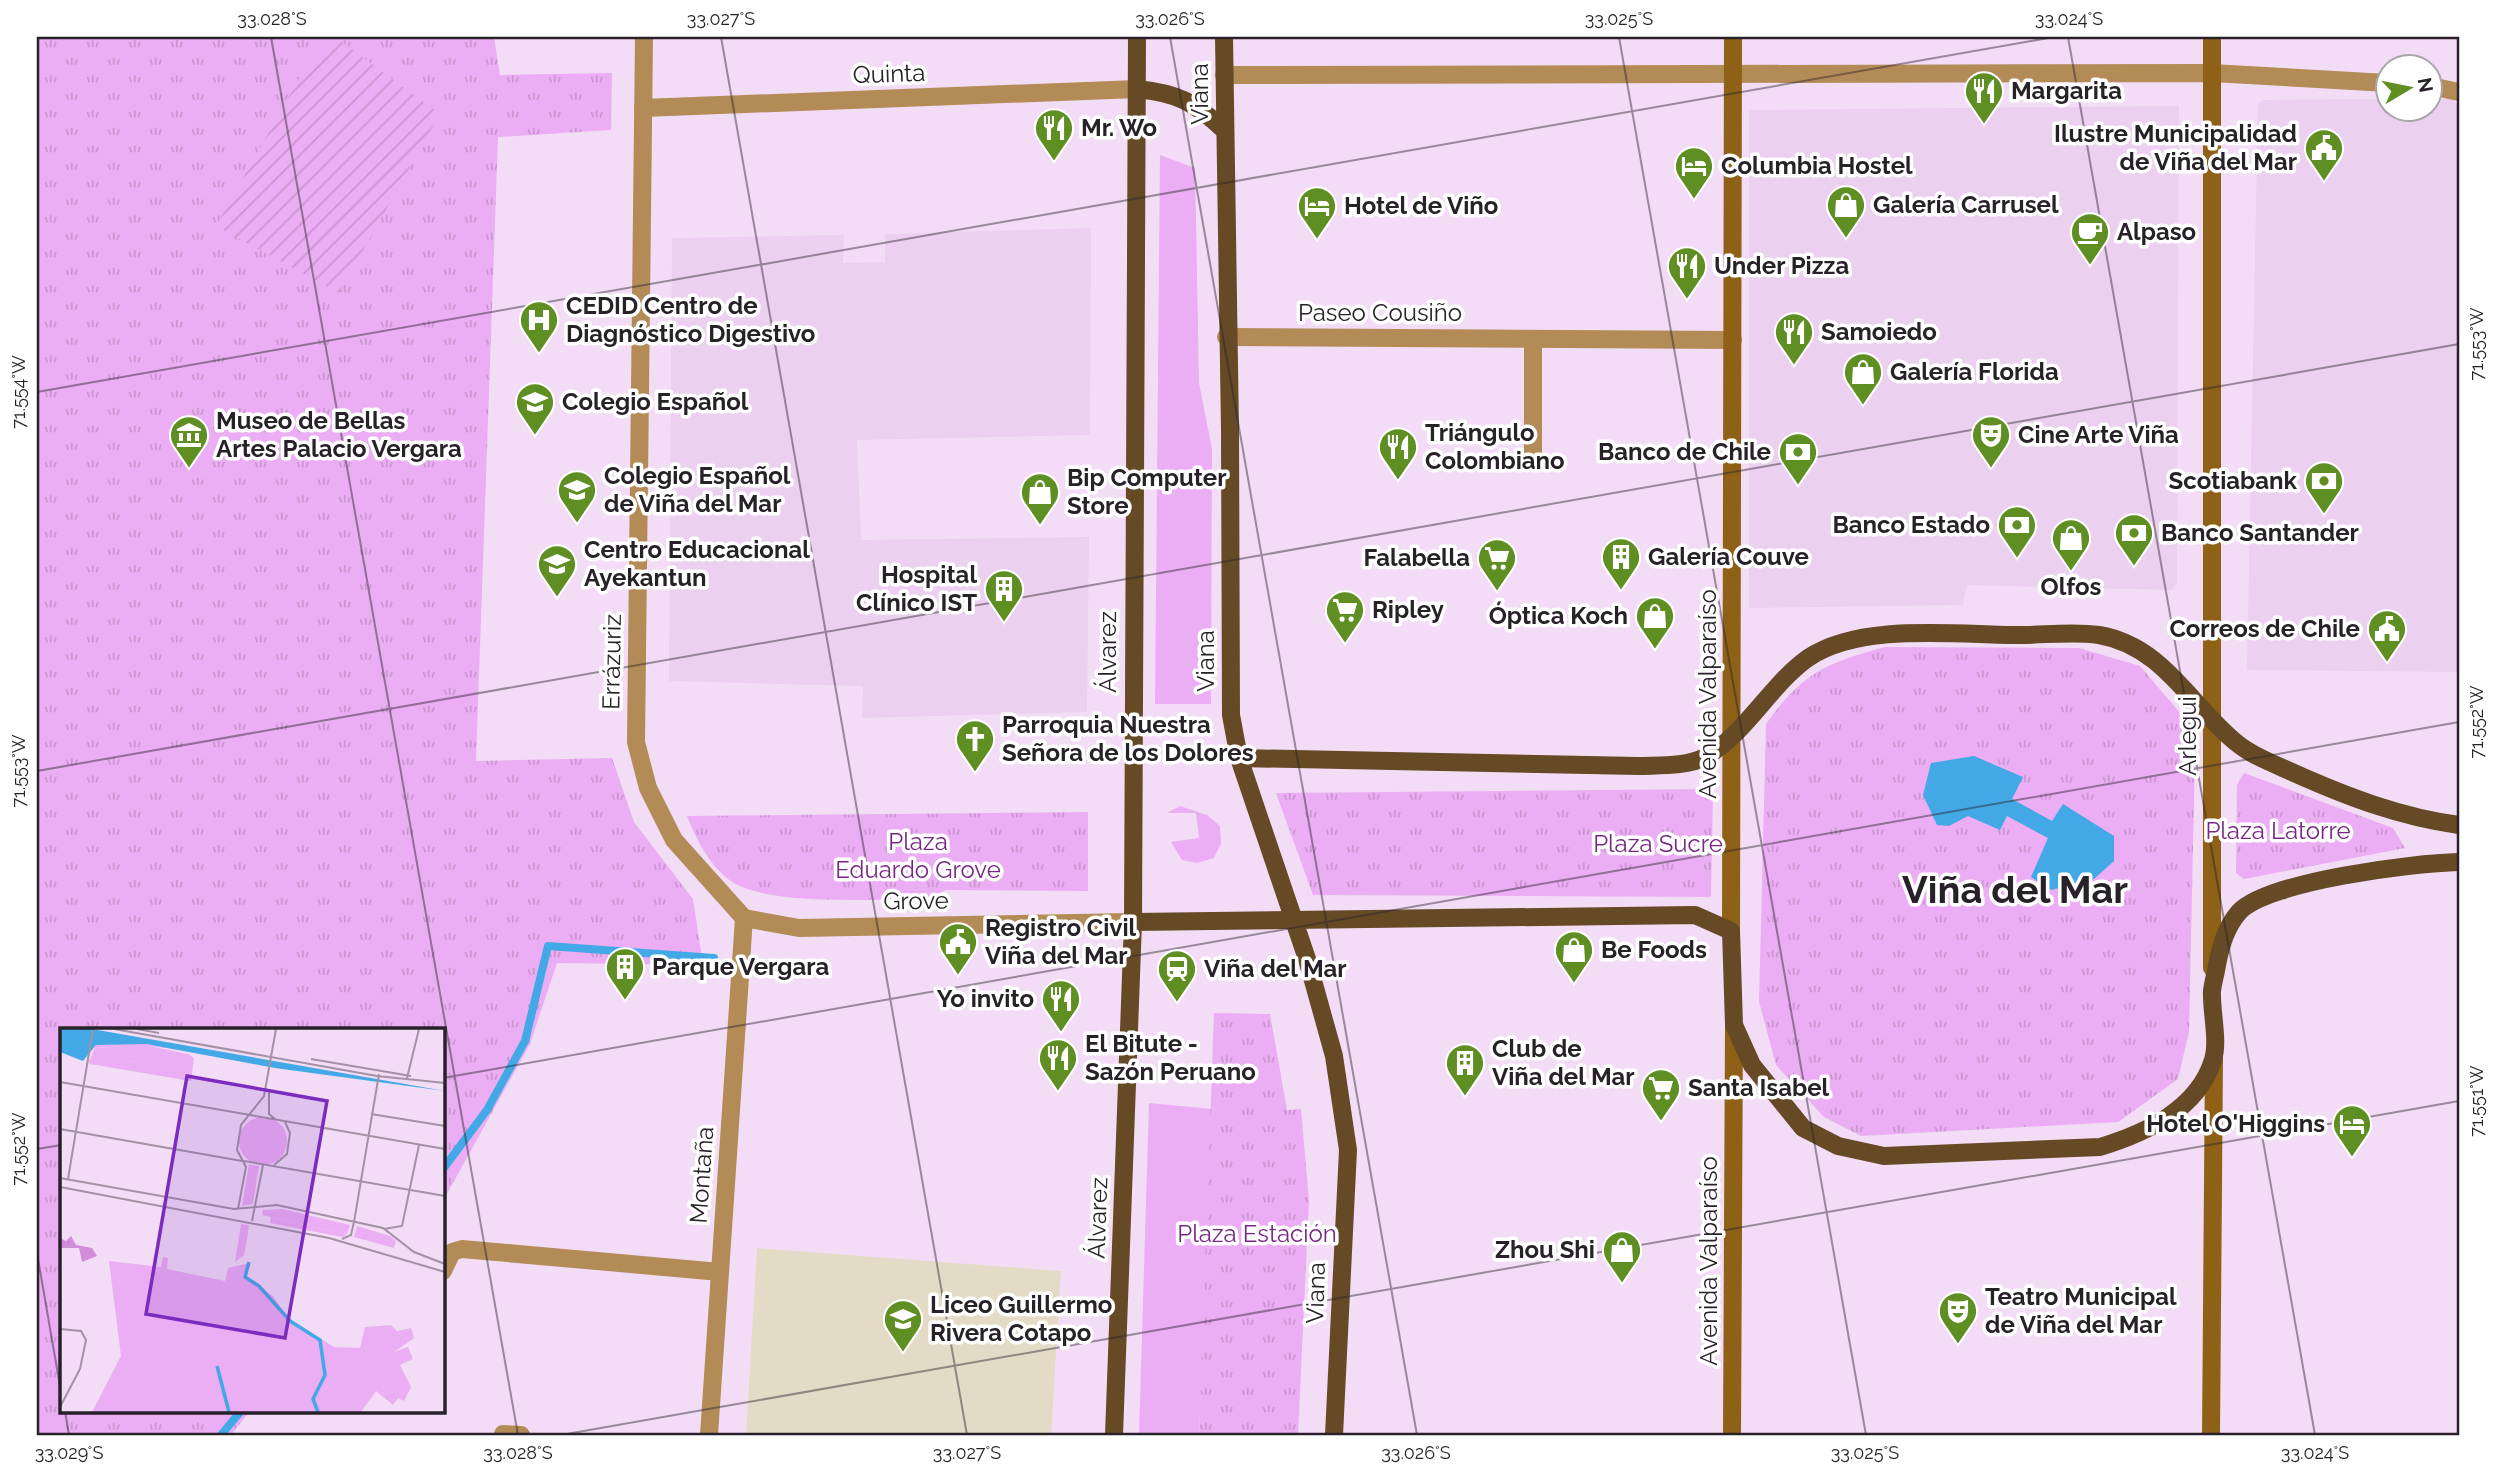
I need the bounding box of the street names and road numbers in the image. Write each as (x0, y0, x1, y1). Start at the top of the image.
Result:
street label: Quinta (852, 58, 926, 89)
street label: Viana (1185, 63, 1214, 125)
street label: Paseo Cousiño (1298, 298, 1462, 327)
street label: Avenida Valparaíso (1693, 589, 1722, 799)
street label: Álvarez (1093, 611, 1122, 693)
street label: Errázuriz (596, 614, 627, 710)
street label: Viana (1191, 630, 1220, 692)
street label: Arlegui (2173, 696, 2202, 776)
street label: Grove (883, 885, 949, 916)
street label: Montaña (684, 1125, 719, 1224)
street label: Avenida Valparaíso (1694, 1156, 1723, 1366)
street label: Álvarez (1082, 1177, 1113, 1259)
street label: Viana (1300, 1262, 1331, 1324)

